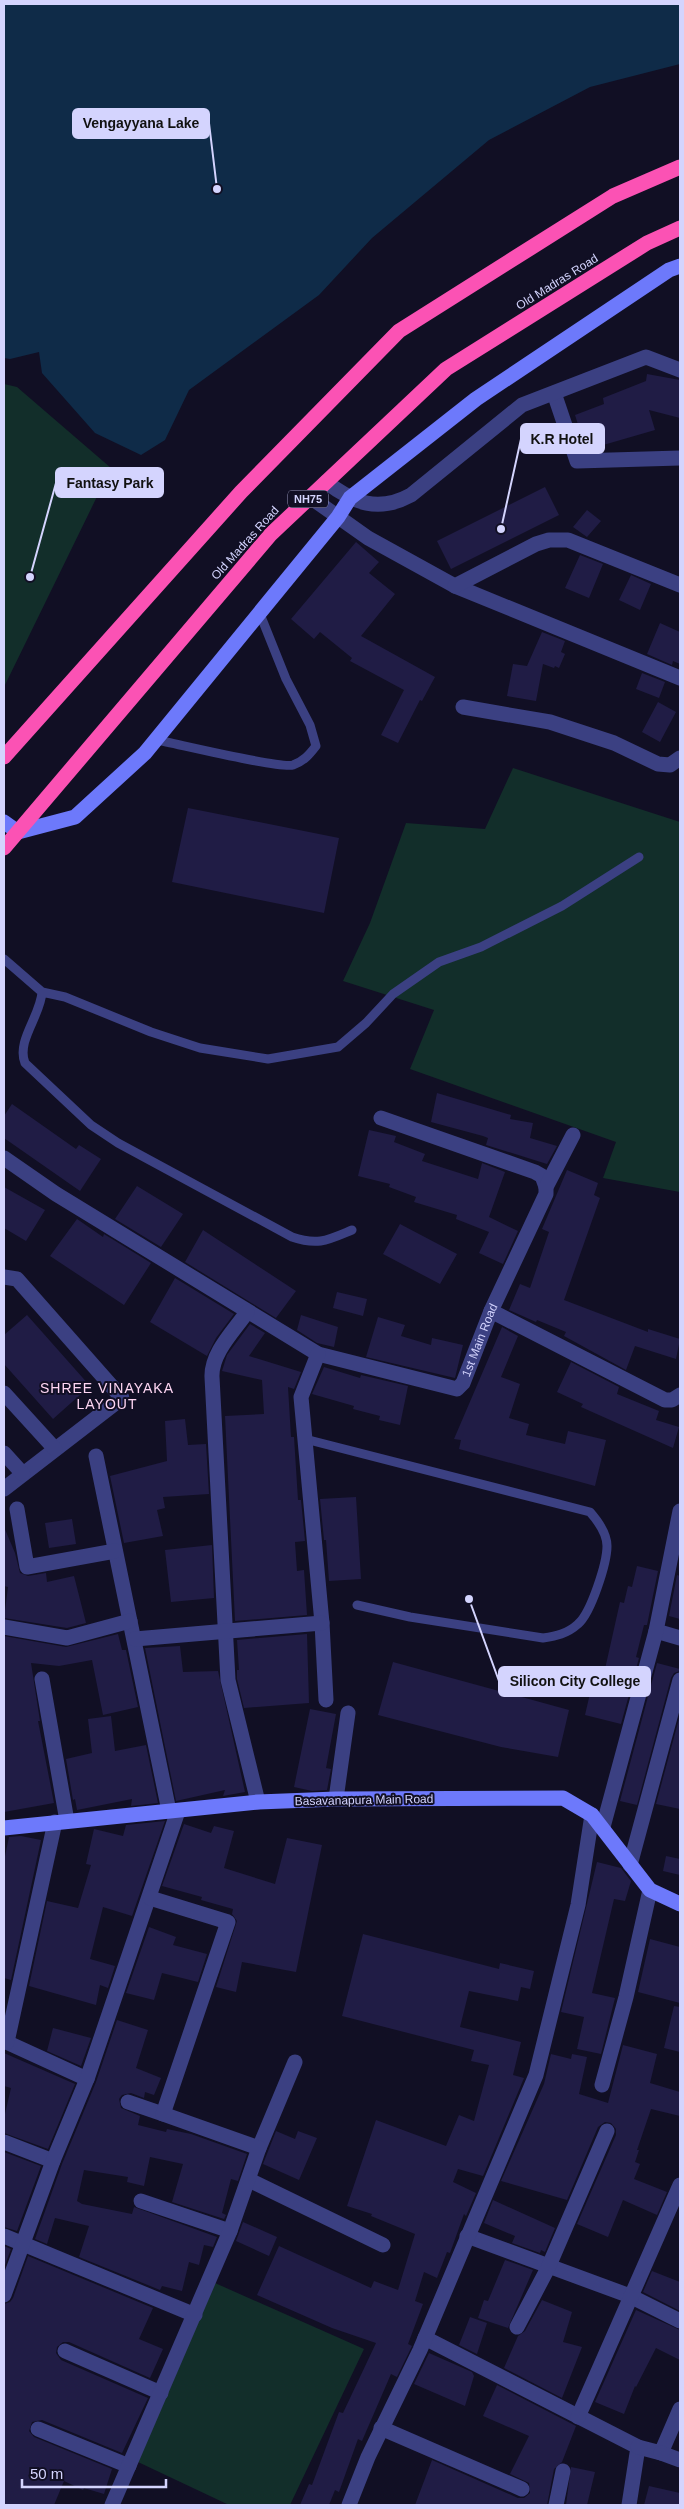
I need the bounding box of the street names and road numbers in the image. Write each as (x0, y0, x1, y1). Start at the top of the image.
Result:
street label: Old Madras Road (513, 251, 601, 313)
road number: NH75 (288, 490, 328, 508)
street label: Old Madras Road (208, 503, 282, 583)
street label: 1st Main Road (459, 1301, 500, 1379)
street label: Basavanapura Main Road (295, 1792, 433, 1808)

